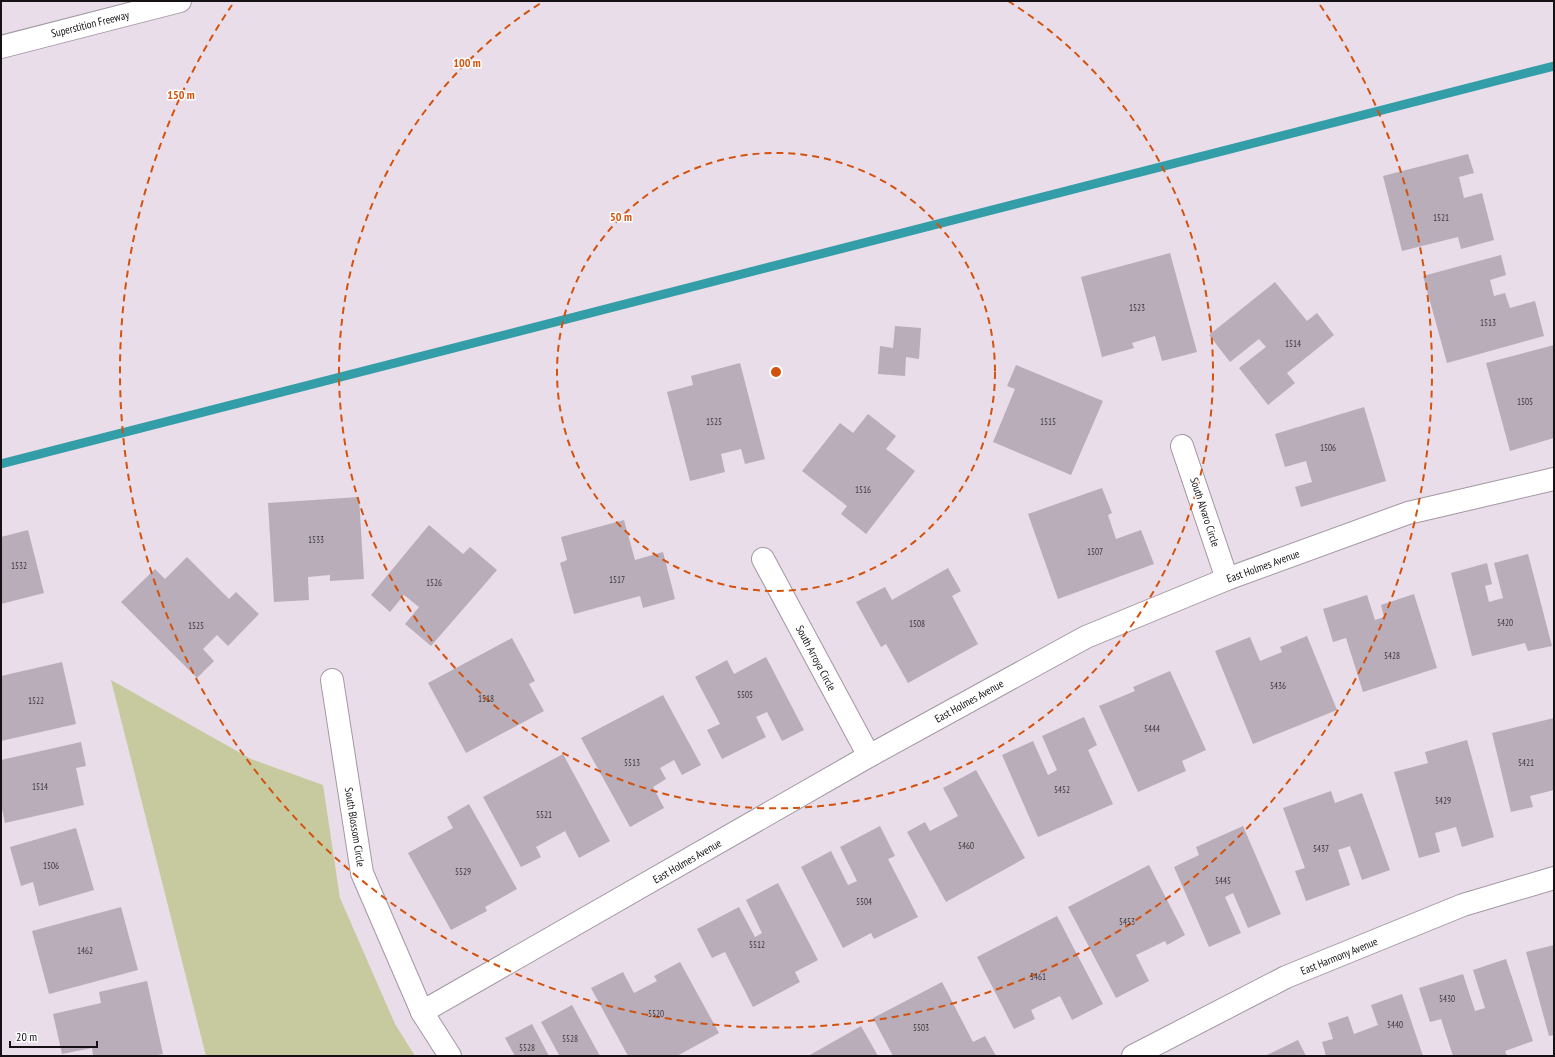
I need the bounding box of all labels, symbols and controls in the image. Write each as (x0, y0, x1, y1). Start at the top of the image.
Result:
street label: Superstition Freeway (50, 7, 131, 40)
text: 100 m (453, 55, 481, 70)
text: 150 m (167, 87, 195, 102)
text: 50 m (610, 209, 632, 224)
house number: 1521 (1433, 212, 1449, 223)
house number: 1523 (1129, 302, 1145, 313)
house number: 1513 (1480, 317, 1496, 328)
house number: 1514 (1285, 338, 1301, 349)
centre of rings (769, 365, 783, 379)
house number: 1505 (1517, 396, 1533, 407)
house number: 1525 (706, 416, 722, 427)
house number: 1515 (1040, 416, 1056, 427)
house number: 1506 (1320, 442, 1336, 453)
street label: South Alvaro Circle (1187, 476, 1223, 549)
house number: 1516 (855, 484, 871, 495)
house number: 1533 (308, 534, 324, 545)
house number: 1507 (1087, 546, 1103, 557)
street label: East Holmes Avenue (1225, 546, 1302, 586)
house number: 1532 (11, 560, 27, 571)
house number: 1517 (609, 574, 625, 585)
house number: 1526 (426, 577, 442, 588)
house number: 5420 (1497, 617, 1513, 628)
house number: 1508 (909, 618, 925, 629)
house number: 1525 (188, 620, 204, 631)
street label: South Arroya Circle (793, 623, 839, 694)
house number: 5428 (1384, 650, 1400, 661)
street label: East Holmes Avenue (932, 676, 1006, 726)
house number: 5436 (1270, 680, 1286, 691)
house number: 5505 (737, 689, 753, 700)
house number: 1518 (478, 693, 494, 704)
house number: 1522 (28, 695, 44, 706)
house number: 5444 (1144, 723, 1160, 734)
house number: 5513 (624, 757, 640, 768)
house number: 5421 (1518, 757, 1534, 768)
house number: 1514 (32, 781, 48, 792)
house number: 5452 (1054, 784, 1070, 795)
street label: South Blossom Circle (342, 786, 368, 868)
house number: 5429 (1435, 795, 1451, 806)
house number: 5521 (536, 809, 552, 820)
street label: East Holmes Avenue (650, 836, 724, 886)
house number: 5460 (958, 840, 974, 851)
house number: 5437 (1313, 843, 1329, 854)
house number: 1506 (43, 860, 59, 871)
house number: 5529 (455, 866, 471, 877)
house number: 5445 (1215, 875, 1231, 886)
house number: 5504 (856, 896, 872, 907)
house number: 5453 (1119, 916, 1135, 927)
street label: East Harmony Avenue (1298, 934, 1380, 978)
house number: 5512 (749, 939, 765, 950)
house number: 1462 (77, 945, 93, 956)
house number: 5461 (1030, 971, 1046, 982)
house number: 5430 (1439, 993, 1455, 1004)
house number: 5520 (648, 1008, 664, 1019)
house number: 5440 (1387, 1019, 1403, 1030)
house number: 5503 (913, 1022, 929, 1033)
scale bar (10, 1023, 97, 1049)
text: 20 m (16, 1029, 37, 1044)
house number: 5528 (562, 1033, 578, 1044)
house number: 5528 (519, 1042, 535, 1053)

